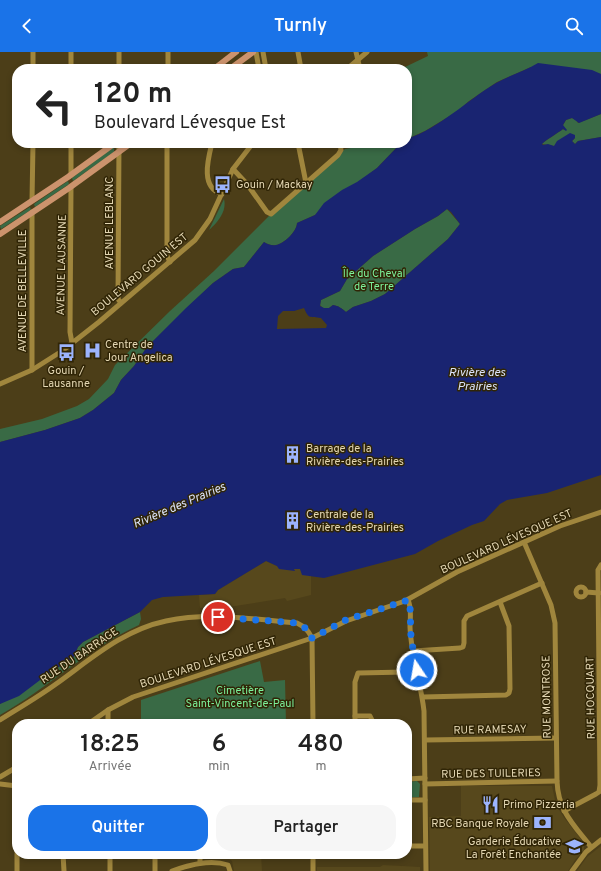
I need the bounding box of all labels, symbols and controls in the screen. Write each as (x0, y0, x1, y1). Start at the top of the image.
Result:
icon: back (16, 15, 38, 37)
text: Turnly (274, 15, 327, 38)
icon: search (563, 15, 585, 37)
text: 120 m (94, 77, 172, 113)
icon: left (28, 80, 80, 132)
text: Boulevard Lévesque Est (94, 112, 286, 135)
bus stop icon: Gouin / Mackay (213, 174, 233, 194)
street label: AVENUE LEBLANC (103, 177, 117, 269)
place label: Gouin / Mackay (236, 178, 313, 192)
street label: AVENUE LAUSANNE (54, 214, 70, 316)
street label: AVENUE DE BELLEVILLE (16, 230, 30, 352)
street label: BOULEVARD GOUIN EST (88, 230, 191, 319)
park label: Île du Cheval de Terre (342, 266, 405, 294)
place label: Centre de Jour Angelica (105, 338, 173, 365)
hospital icon: Centre de Jour Angelica (82, 340, 102, 360)
bus stop icon: Gouin / Lausanne (56, 342, 76, 362)
place label: Gouin / Lausanne (42, 364, 90, 391)
water label: Rivière des Prairies (449, 365, 506, 395)
place label: Barrage de la Rivière-des-Prairies (306, 442, 404, 469)
building icon: Barrage de la Rivière-des-Prairies (283, 444, 303, 464)
water label: Rivière des Prairies (131, 479, 229, 533)
street label: BOULEVARD LÉVESQUE EST (438, 506, 575, 577)
place label: Centrale de la Rivière-des-Prairies (306, 508, 404, 535)
building icon: Centrale de la Rivière-des-Prairies (283, 510, 303, 530)
pin (201, 600, 235, 634)
icon: arrive (207, 606, 229, 628)
street label: RUE DU BARRAGE (38, 625, 121, 687)
street label: BOULEVARD LÉVESQUE EST (138, 633, 278, 692)
position arrow (396, 649, 438, 691)
street label: RUE MONTROSE (539, 655, 555, 739)
street label: RUE HOCQUART (583, 657, 599, 739)
park label: Cimetière Saint-Vincent-de-Paul (186, 684, 294, 711)
street label: RUE RAMESAY (453, 722, 527, 738)
text: 18:25 (80, 730, 140, 760)
text: 6 (212, 730, 226, 760)
text: 480 (298, 730, 344, 760)
text: Arrivée (89, 759, 131, 775)
text: min (208, 759, 230, 775)
text: m (315, 759, 326, 775)
street label: RUE DES TUILERIES (441, 766, 541, 782)
restaurant icon: Primo Pizzeria (480, 794, 500, 814)
place label: Primo Pizzeria (503, 798, 575, 812)
button: Quitter (28, 805, 208, 851)
button: Partager (216, 805, 396, 851)
bank icon: RBC Banque Royale (532, 813, 552, 833)
place label: RBC Banque Royale (431, 817, 529, 831)
place label: Garderie Éducative La Forêt Enchantée (466, 834, 561, 862)
school or university icon: Garderie Éducative La Forêt Enchantée (564, 837, 584, 857)

